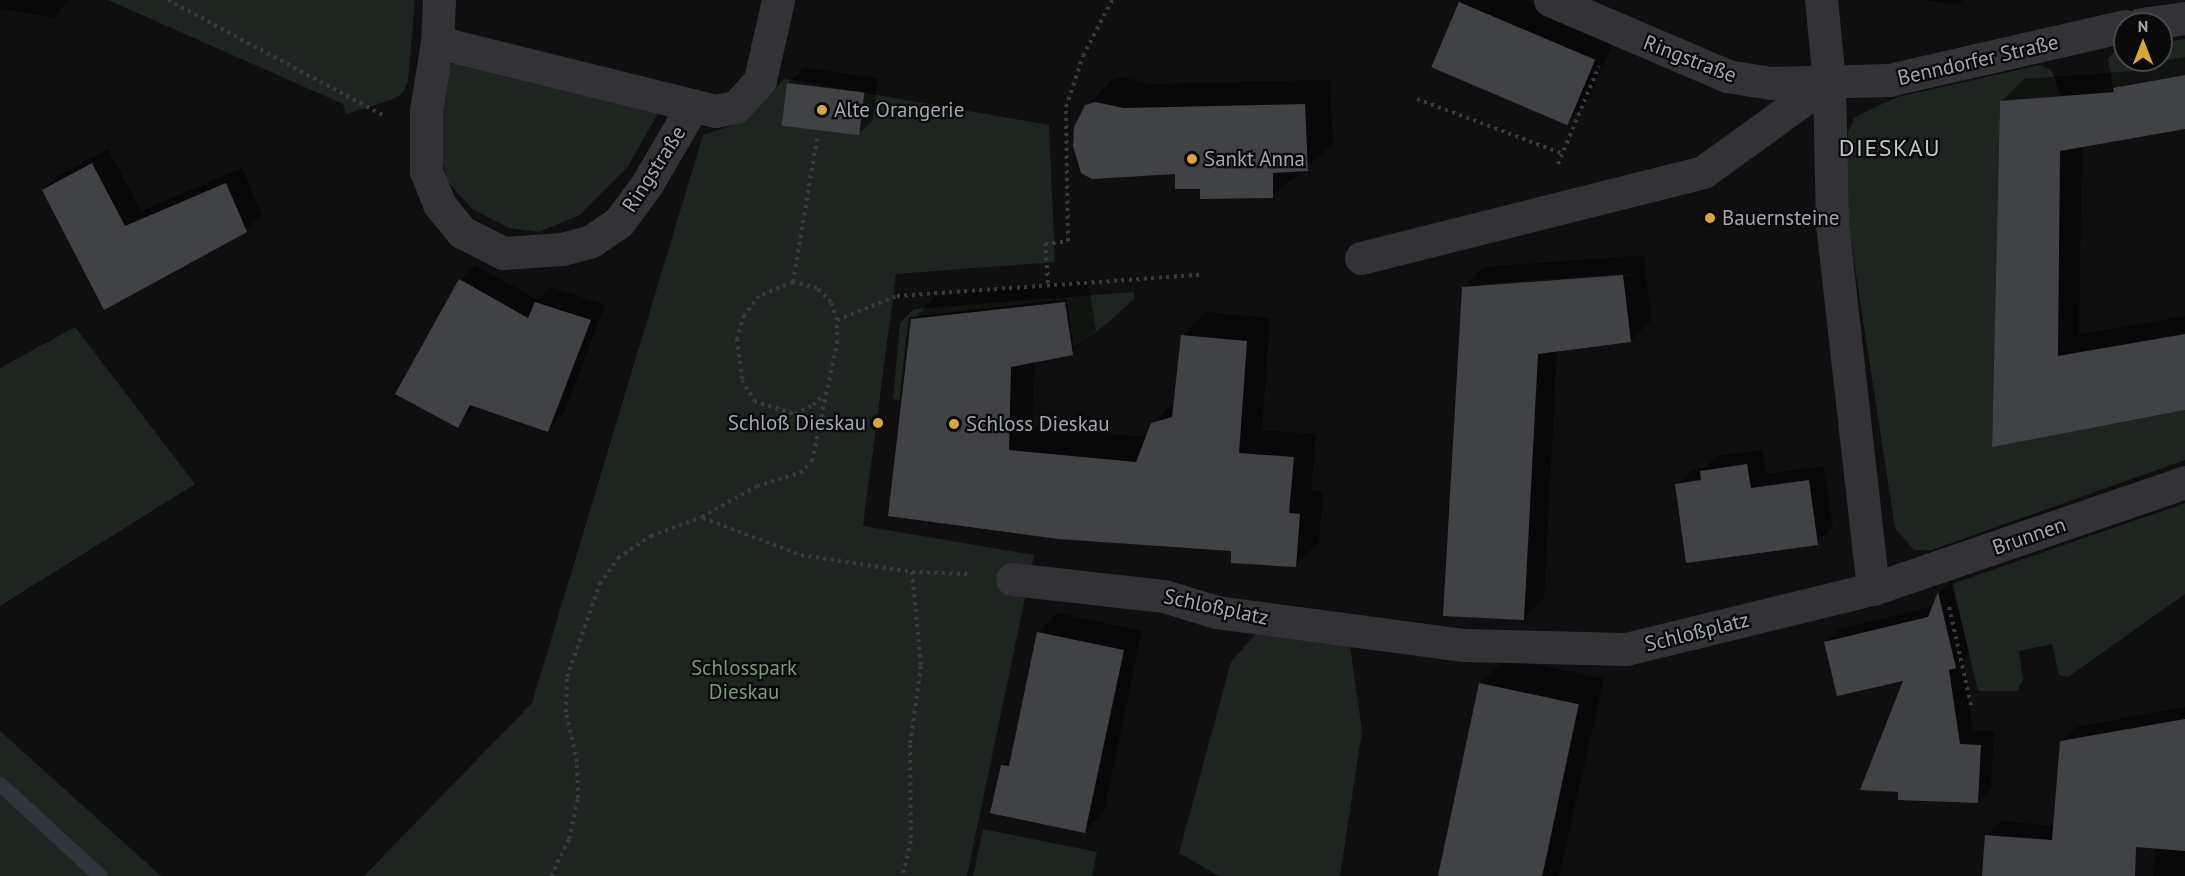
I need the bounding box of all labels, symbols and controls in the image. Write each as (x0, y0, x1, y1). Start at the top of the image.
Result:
north arrow (2113, 12, 2173, 72)
text: N (2138, 16, 2148, 36)
street label: Benndorfer Straße (1895, 29, 2061, 91)
street label: Ringstraße (1640, 30, 1740, 88)
place label: Alte Orangerie (834, 97, 964, 123)
marker: Alte Orangerie (815, 103, 829, 117)
street label: Ringstraße (617, 121, 691, 217)
district label: DIESKAU (1839, 134, 1941, 162)
place label: Sankt Anna (1204, 146, 1306, 172)
marker: Sankt Anna (1185, 152, 1199, 166)
place label: Bauernsteine (1722, 205, 1839, 231)
marker: Bauernsteine (1703, 211, 1717, 225)
place label: Schloß Dieskau (728, 410, 866, 436)
place label: Schloss Dieskau (966, 411, 1109, 437)
marker: Schloß Dieskau (871, 416, 885, 430)
marker: Schloss Dieskau (947, 417, 961, 431)
street label: Brunnen (1989, 512, 2069, 560)
street label: Schloßplatz (1161, 584, 1271, 630)
street label: Schloßplatz (1642, 607, 1752, 657)
park label: Schlosspark Dieskau (691, 655, 797, 705)

